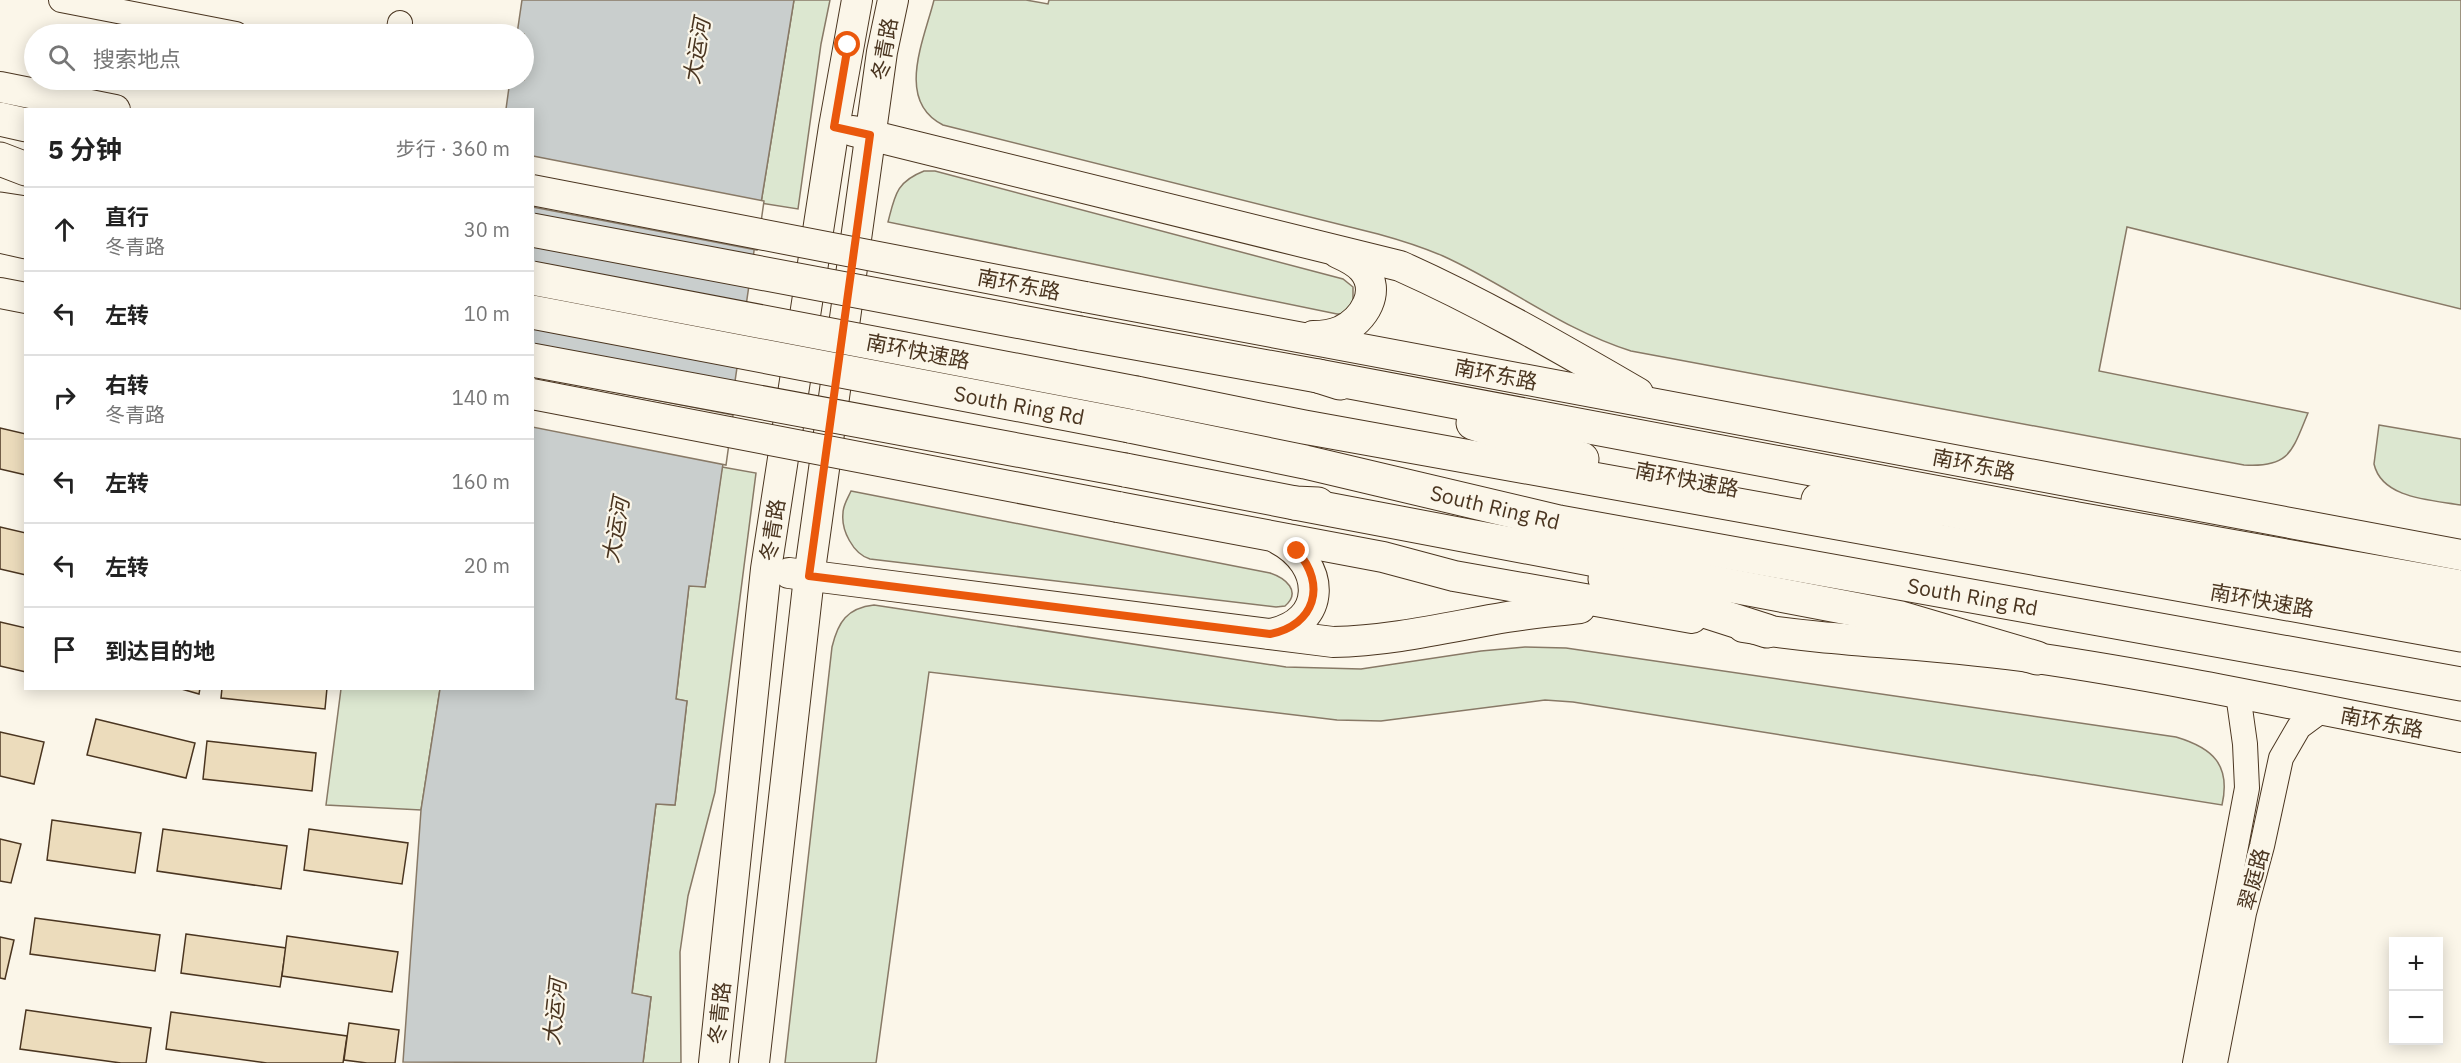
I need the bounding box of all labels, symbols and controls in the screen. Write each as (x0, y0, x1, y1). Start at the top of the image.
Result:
water label: 大运河 (676, 12, 717, 86)
street label: 冬青路 (865, 16, 903, 82)
search box (24, 24, 534, 90)
route start (834, 31, 860, 57)
icon: search (45, 41, 78, 74)
text: 搜索地点 (93, 44, 181, 73)
text: 5 分钟 (48, 132, 122, 166)
text: 步行 · 360 m (396, 135, 510, 162)
text: 直行 (105, 202, 149, 231)
icon: ahead (48, 213, 81, 246)
text: 30 m (464, 216, 510, 243)
text: 冬青路 (105, 233, 165, 260)
street label: 南环东路 (975, 262, 1063, 306)
icon: left (48, 297, 81, 330)
text: 左转 (105, 300, 149, 329)
text: 10 m (464, 300, 510, 327)
street label: 南环快速路 (864, 327, 972, 375)
street label: 南环东路 (1452, 352, 1540, 396)
text: 右转 (105, 370, 149, 399)
street label: South Ring Rd (952, 379, 1087, 431)
icon: right (48, 381, 81, 414)
text: 140 m (452, 384, 510, 411)
text: 冬青路 (105, 401, 165, 428)
street label: 南环东路 (1930, 442, 2018, 486)
street label: 南环快速路 (1633, 455, 1741, 503)
icon: left (48, 465, 81, 498)
text: 左转 (105, 468, 149, 497)
text: 160 m (452, 468, 510, 495)
street label: South Ring Rd (1428, 478, 1563, 536)
water label: 大运河 (595, 491, 636, 565)
street label: 冬青路 (753, 497, 791, 563)
route end (1283, 537, 1309, 563)
icon: left (48, 549, 81, 582)
text: 左转 (105, 552, 149, 581)
text: 20 m (464, 552, 510, 579)
street label: South Ring Rd (1905, 571, 2040, 622)
street label: 南环快速路 (2208, 577, 2316, 623)
icon: arrive (48, 633, 81, 666)
text: 到达目的地 (105, 636, 215, 665)
street label: 南环东路 (2338, 700, 2426, 744)
street label: 翠庭路 (2231, 845, 2275, 913)
map controls (2389, 937, 2443, 1045)
button: + (2389, 937, 2443, 991)
water label: 大运河 (536, 974, 572, 1046)
street label: 冬青路 (702, 980, 736, 1046)
button: − (2389, 991, 2443, 1045)

